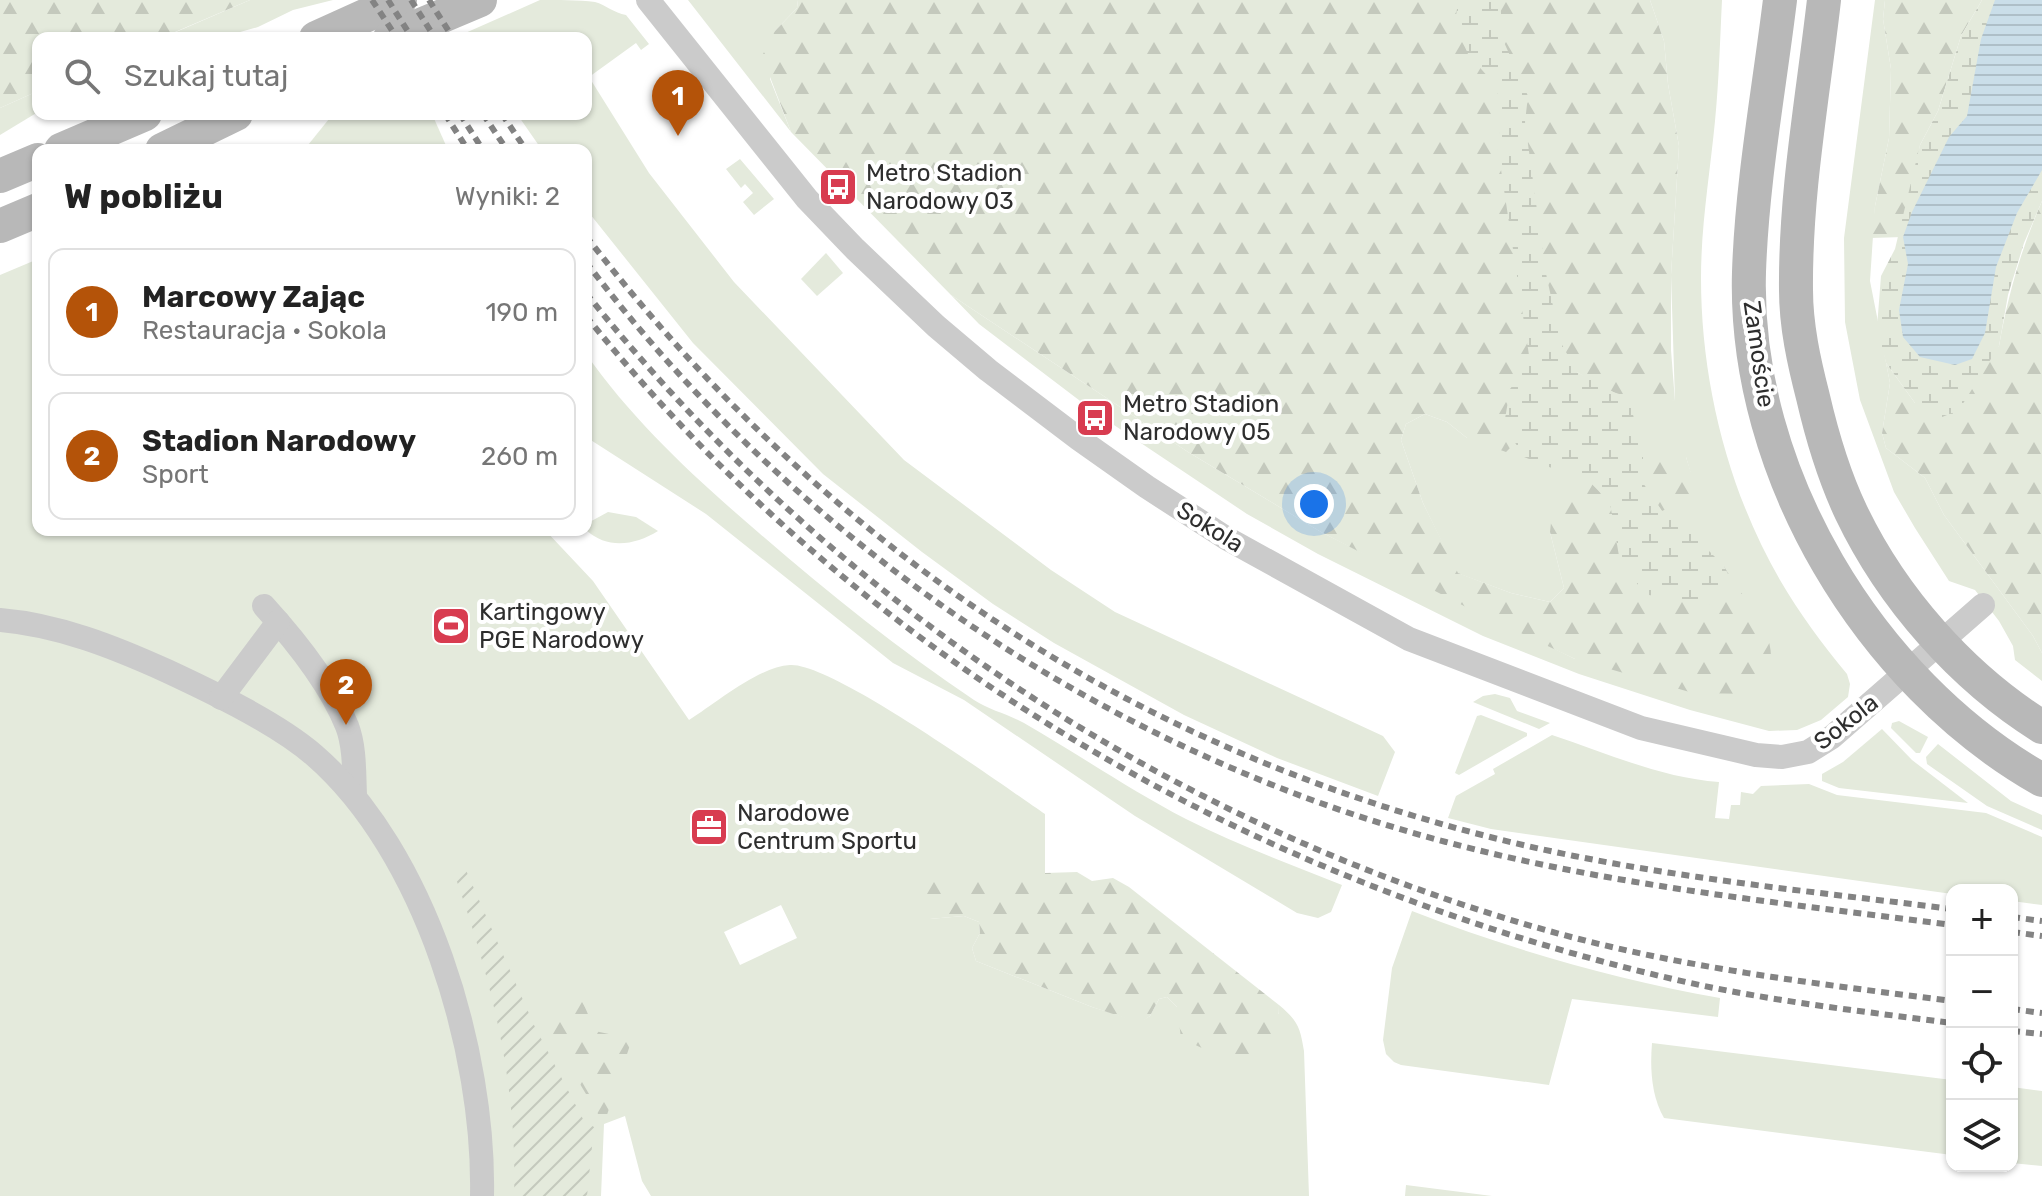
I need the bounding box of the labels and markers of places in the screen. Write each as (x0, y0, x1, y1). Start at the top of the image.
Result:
pin: 1 (652, 70, 704, 136)
place label: Metro Stadion Narodowy 03 (866, 159, 1022, 215)
bus stop icon: Metro Stadion Narodowy 03 (817, 166, 859, 208)
place label: Metro Stadion Narodowy 05 (1123, 390, 1279, 446)
bus stop icon: Metro Stadion Narodowy 05 (1074, 397, 1116, 439)
place label: Kartingowy PGE Narodowy (479, 598, 644, 654)
sports icon: Kartingowy PGE Narodowy (430, 605, 472, 647)
pin: 2 (320, 659, 372, 725)
place label: Narodowe Centrum Sportu (737, 799, 917, 855)
office icon: Narodowe Centrum Sportu (688, 806, 730, 848)

